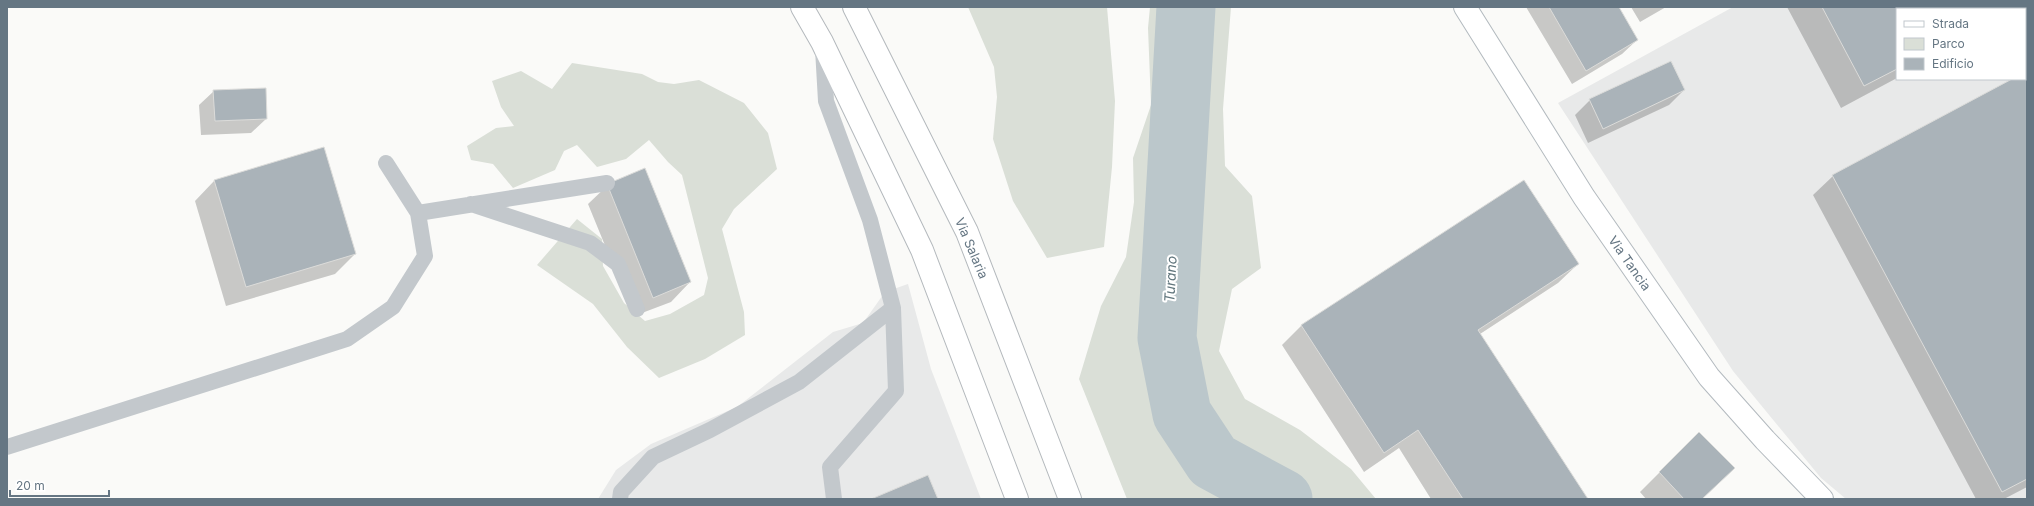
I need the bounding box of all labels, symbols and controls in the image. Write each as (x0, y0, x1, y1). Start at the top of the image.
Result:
legend (1896, 8, 2026, 80)
text: Strada (1932, 16, 1969, 31)
text: Parco (1932, 36, 1965, 51)
text: Edificio (1932, 56, 1974, 71)
street label: Via Salaria (952, 215, 992, 281)
street label: Via Tancia (1605, 232, 1655, 294)
water label: Turano (1160, 255, 1180, 303)
scale bar (10, 472, 109, 498)
text: 20 m (16, 478, 45, 493)

